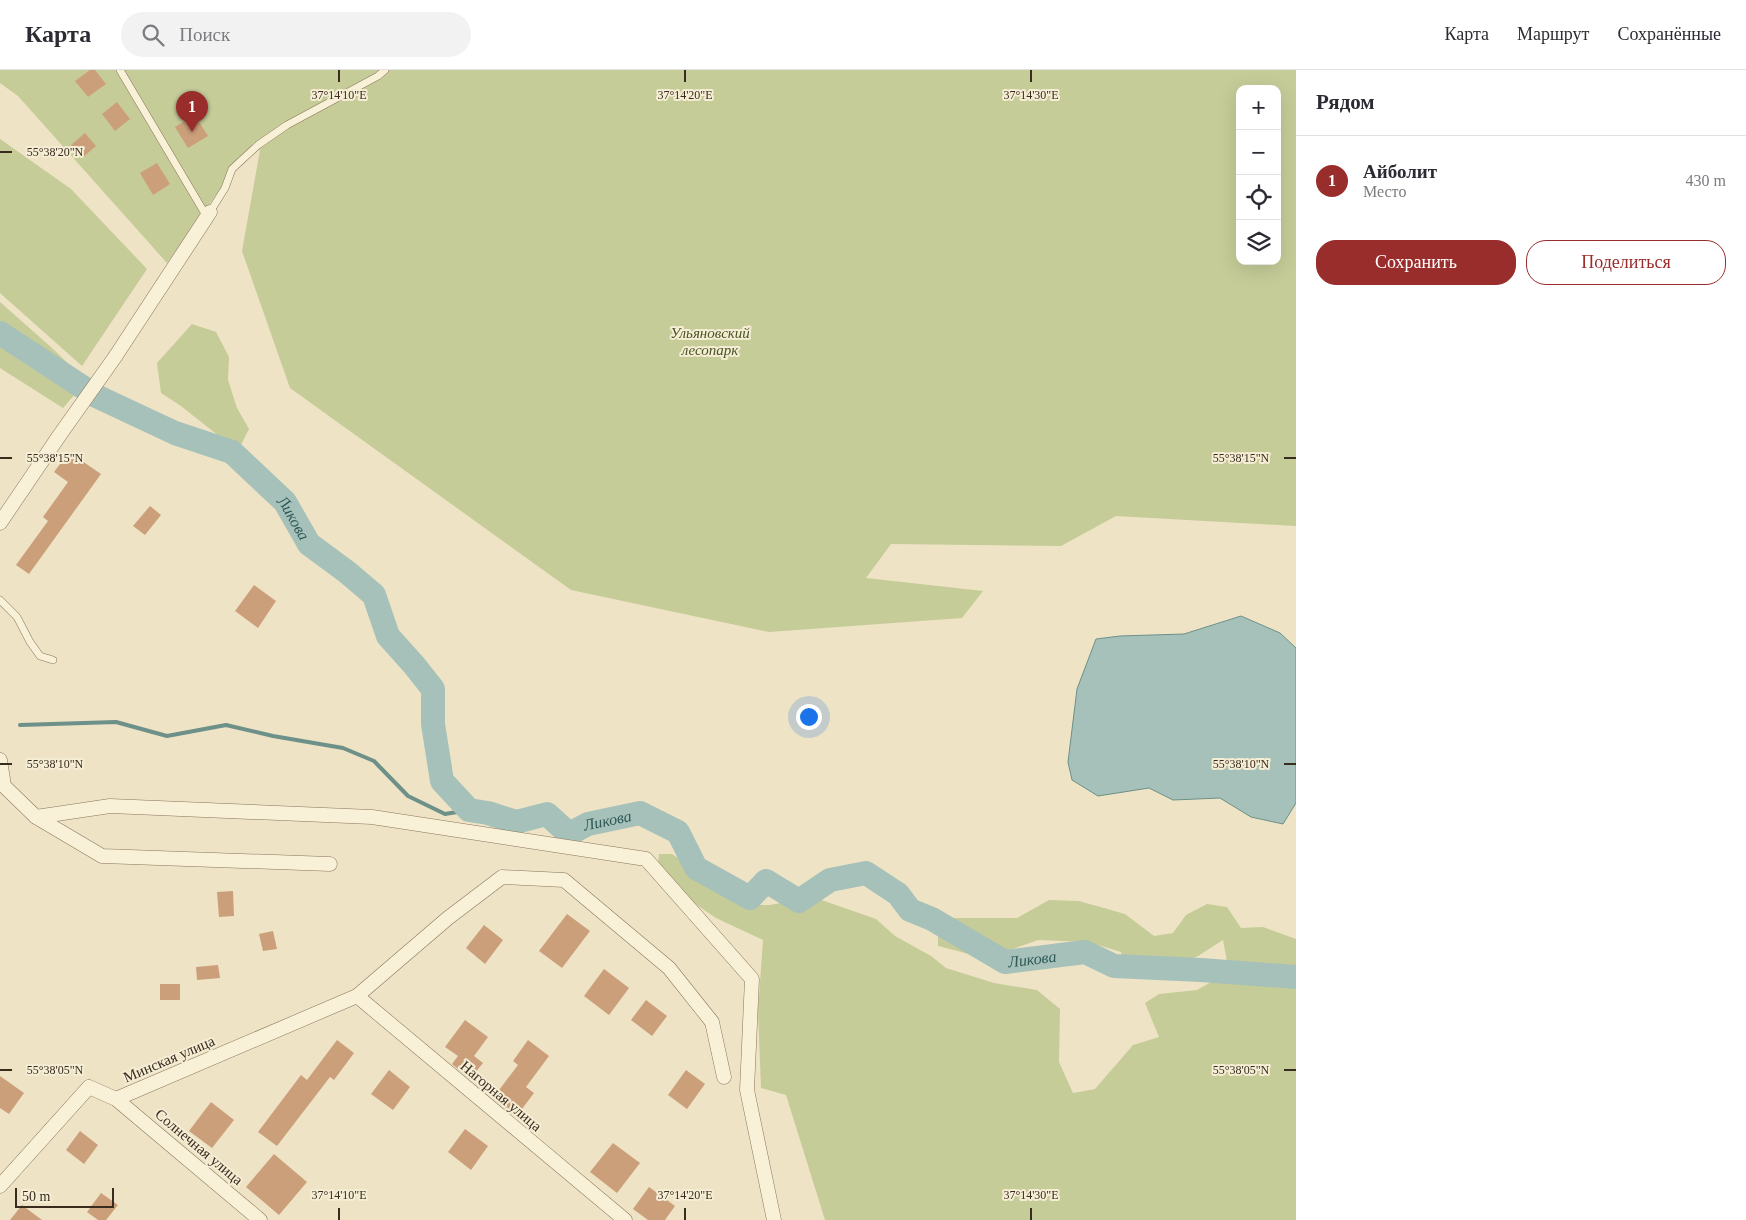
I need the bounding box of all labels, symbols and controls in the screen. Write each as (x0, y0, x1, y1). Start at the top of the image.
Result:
search box (121, 12, 471, 57)
text: Карта (25, 21, 91, 47)
icon: search (139, 21, 167, 49)
text: Поиск (179, 24, 230, 45)
text: Карта (1444, 24, 1489, 44)
text: Маршрут (1517, 24, 1589, 44)
text: Сохранённые (1617, 24, 1721, 44)
map controls (1236, 85, 1281, 265)
button: + (1236, 85, 1281, 130)
text: 37°14'10"E (311, 88, 367, 102)
text: 37°14'20"E (657, 88, 713, 102)
text: 37°14'30"E (1003, 88, 1059, 102)
text: Рядом (1316, 90, 1375, 114)
pin: 1 (176, 91, 208, 132)
button: − (1236, 130, 1281, 175)
text: 55°38'20"N (27, 145, 84, 159)
text: Айболит (1363, 161, 1437, 182)
text: 1 (1328, 172, 1336, 189)
text: 430 m (1686, 172, 1726, 189)
button: locate (1236, 175, 1281, 220)
text: Место (1363, 183, 1406, 200)
button: layers (1236, 220, 1281, 265)
button: Сохранить (1316, 240, 1516, 285)
button: Поделиться (1526, 240, 1726, 285)
park label: Ульяновский лесопарк (670, 325, 750, 358)
text: 55°38'15"N (27, 451, 84, 465)
text: 55°38'15"N (1213, 451, 1270, 465)
water label: Ликова (273, 491, 313, 543)
your location (796, 704, 822, 730)
text: 55°38'10"N (27, 757, 84, 771)
text: 55°38'10"N (1213, 757, 1270, 771)
water label: Ликова (581, 807, 633, 834)
water label: Ликова (1006, 948, 1057, 971)
street label: Минская улица (121, 1032, 217, 1085)
street label: Нагорная улица (457, 1058, 545, 1135)
text: 55°38'05"N (27, 1063, 84, 1077)
text: 55°38'05"N (1213, 1063, 1270, 1077)
street label: Солнечная улица (152, 1106, 246, 1188)
scale bar (15, 1185, 114, 1208)
text: 37°14'10"E (311, 1188, 367, 1202)
text: 37°14'20"E (657, 1188, 713, 1202)
text: 37°14'30"E (1003, 1188, 1059, 1202)
text: 50 m (22, 1189, 50, 1204)

